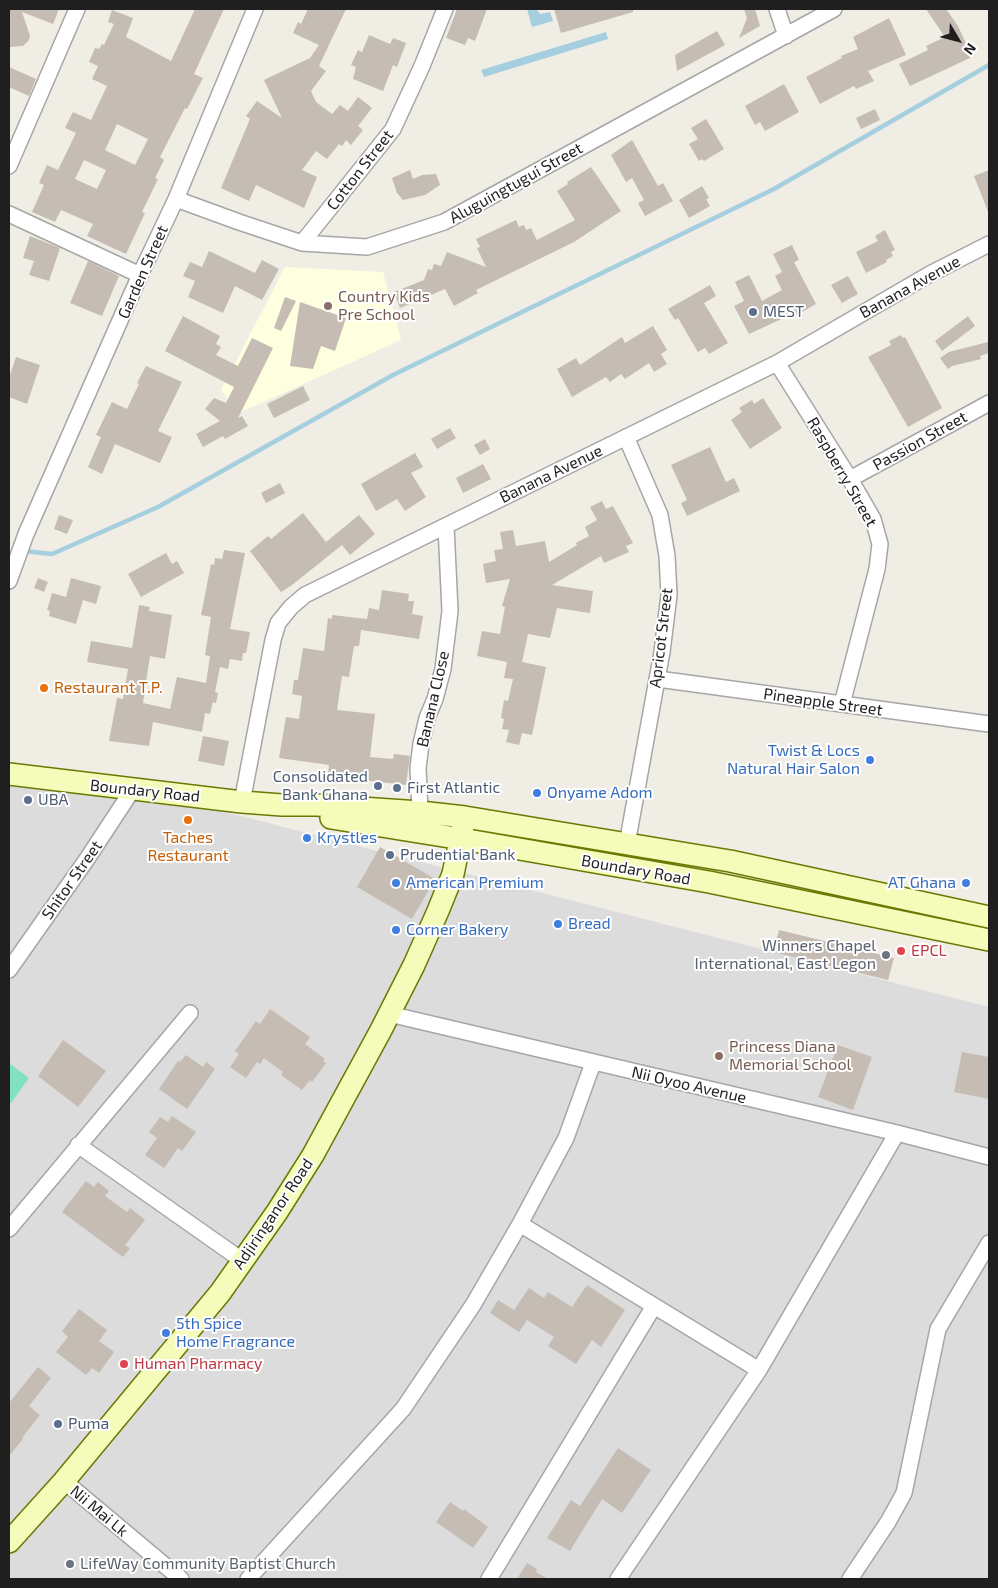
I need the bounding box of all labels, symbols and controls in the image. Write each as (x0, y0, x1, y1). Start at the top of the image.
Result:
north arrow (933, 15, 983, 65)
text: N (961, 40, 980, 58)
street label: Cotton Street (323, 126, 397, 214)
street label: Aluguingtugui Street (446, 138, 586, 228)
street label: Garden Street (114, 222, 172, 322)
street label: Banana Avenue (856, 251, 964, 323)
place label: Country Kids Pre School (338, 287, 430, 325)
marker: Country Kids Pre School (322, 300, 334, 312)
place label: MEST (763, 302, 804, 322)
marker: MEST (747, 306, 759, 318)
street label: Passion Street (870, 407, 970, 475)
street label: Raspberry Street (803, 414, 881, 530)
street label: Banana Avenue (496, 441, 606, 507)
street label: Apricot Street (645, 587, 677, 689)
street label: Banana Close (413, 649, 453, 749)
place label: Restaurant T.P. (54, 678, 163, 698)
marker: Restaurant T.P. (38, 682, 50, 694)
street label: Pineapple Street (762, 684, 884, 720)
place label: Twist & Locs Natural Hair Salon (727, 741, 860, 779)
marker: Twist & Locs Natural Hair Salon (864, 754, 876, 766)
place label: Consolidated Bank Ghana (273, 767, 368, 805)
street label: Boundary Road (89, 776, 201, 806)
place label: First Atlantic (407, 778, 500, 798)
marker: Consolidated Bank Ghana (372, 780, 384, 792)
marker: First Atlantic (391, 782, 403, 794)
place label: Onyame Adom (547, 783, 653, 803)
marker: Onyame Adom (531, 787, 543, 799)
place label: UBA (38, 790, 69, 810)
marker: UBA (22, 794, 34, 806)
marker: Taches Restaurant (182, 814, 194, 826)
place label: Taches Restaurant (147, 828, 229, 866)
place label: Krystles (317, 828, 377, 848)
marker: Krystles (301, 832, 313, 844)
street label: Shitor Street (38, 837, 106, 923)
place label: Prudential Bank (400, 845, 515, 865)
marker: Prudential Bank (384, 849, 396, 861)
street label: Boundary Road (580, 851, 692, 889)
place label: American Premium (406, 873, 544, 893)
place label: AT Ghana (888, 873, 956, 893)
marker: American Premium (390, 877, 402, 889)
marker: AT Ghana (960, 877, 972, 889)
place label: Bread (568, 914, 611, 934)
marker: Bread (552, 918, 564, 930)
place label: Corner Bakery (406, 920, 509, 940)
marker: Corner Bakery (390, 924, 402, 936)
place label: Winners Chapel International, East Legon (695, 936, 876, 974)
place label: EPCL (911, 941, 947, 961)
marker: EPCL (895, 945, 907, 957)
marker: Winners Chapel International, East Legon (880, 949, 892, 961)
place label: Princess Diana Memorial School (729, 1037, 851, 1075)
marker: Princess Diana Memorial School (713, 1050, 725, 1062)
street label: Nii Oyoo Avenue (630, 1062, 748, 1108)
street label: Adjiringanor Road (229, 1155, 317, 1273)
place label: 5th Spice Home Fragrance (176, 1314, 295, 1352)
marker: 5th Spice Home Fragrance (160, 1327, 172, 1339)
place label: Human Pharmacy (134, 1354, 262, 1374)
marker: Human Pharmacy (118, 1358, 130, 1370)
place label: Puma (68, 1414, 109, 1434)
marker: Puma (52, 1418, 64, 1430)
street label: Nii Mai Lk (66, 1481, 132, 1541)
place label: LifeWay Community Baptist Church (80, 1554, 336, 1574)
marker: LifeWay Community Baptist Church (64, 1558, 76, 1570)

